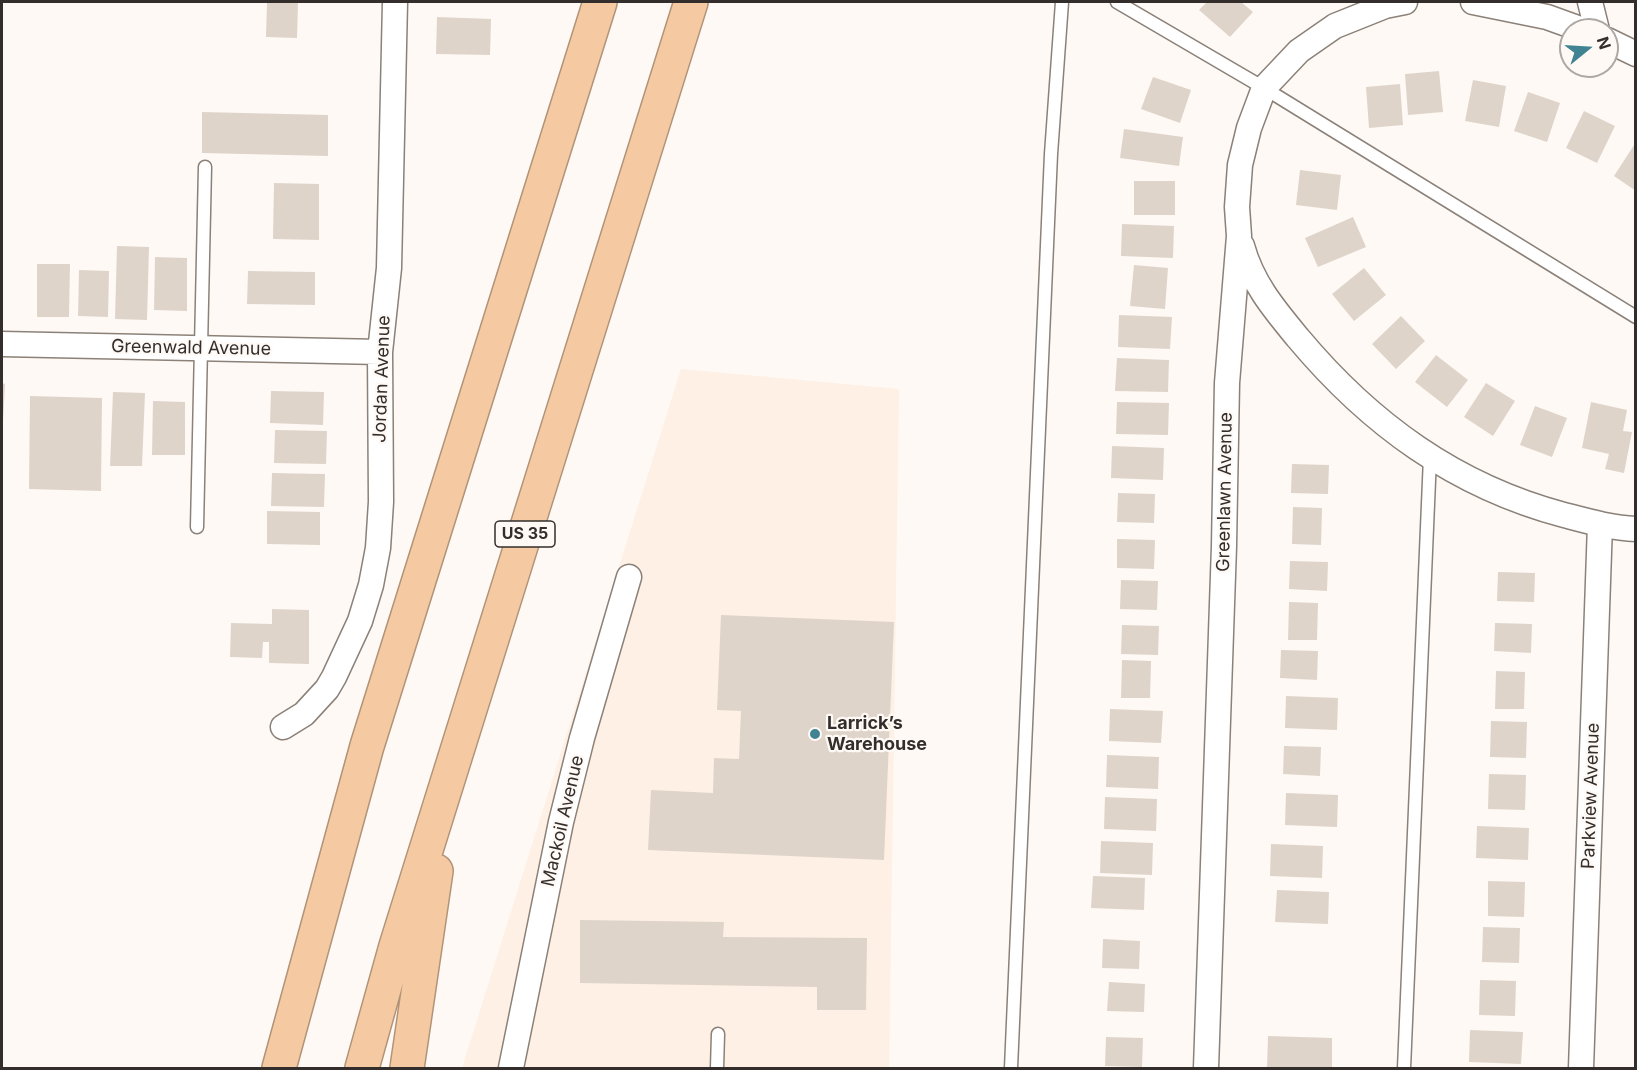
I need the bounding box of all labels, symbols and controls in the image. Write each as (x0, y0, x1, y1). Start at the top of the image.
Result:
north arrow (1559, 18, 1619, 78)
text: N (1593, 34, 1616, 52)
street label: Jordan Avenue (369, 315, 395, 443)
street label: Greenwald Avenue (111, 336, 271, 360)
street label: Greenlawn Avenue (1213, 412, 1237, 572)
road number: US 35 (495, 521, 555, 547)
place label: Larrick’s Warehouse (827, 713, 927, 756)
street label: Parkview Avenue (1578, 723, 1604, 869)
marker: Larrick’s Warehouse (808, 727, 822, 741)
street label: Mackoil Avenue (537, 753, 589, 889)

